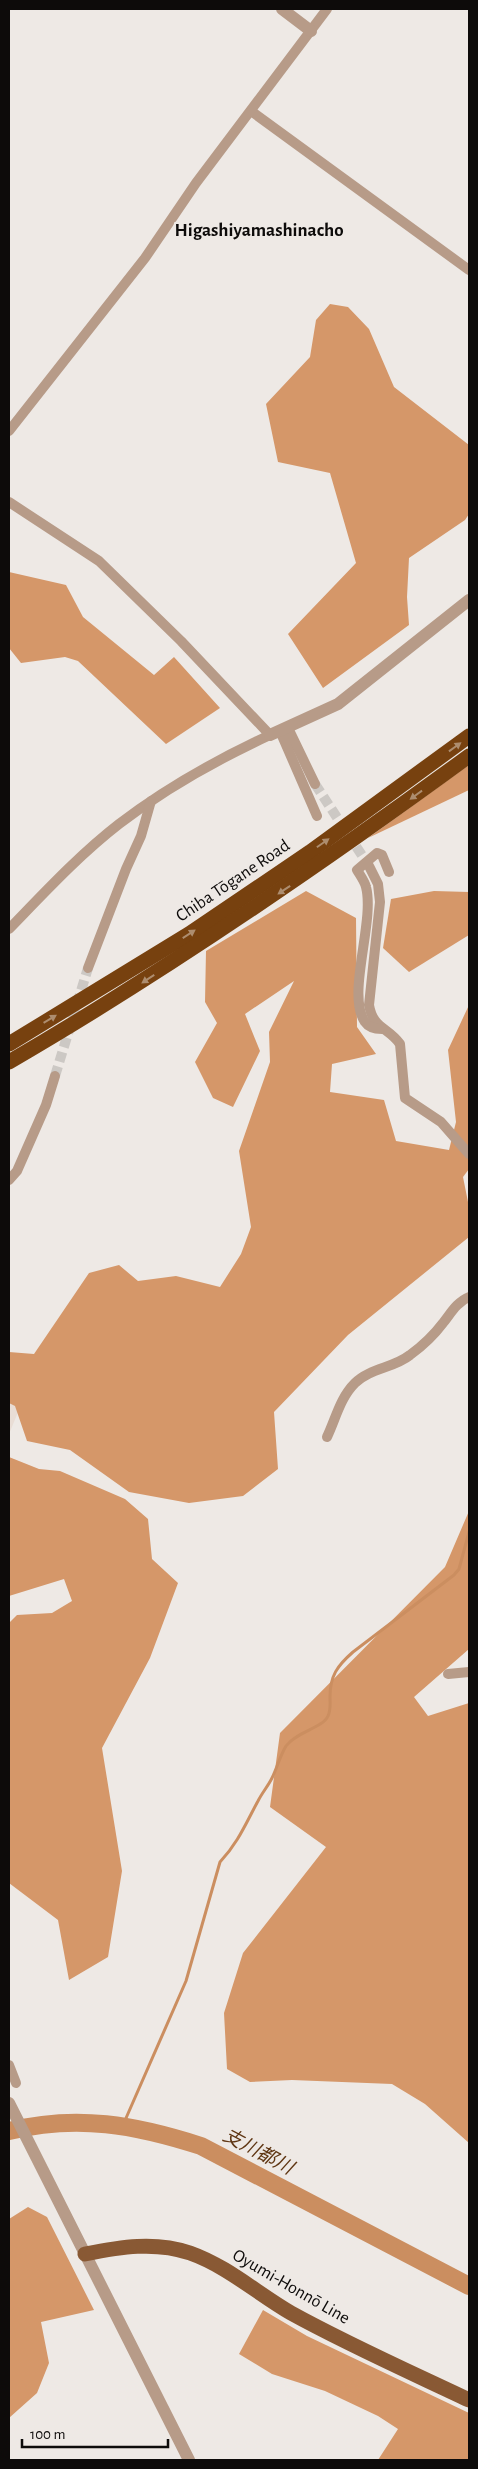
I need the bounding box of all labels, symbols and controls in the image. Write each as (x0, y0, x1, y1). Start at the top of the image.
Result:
district label: Higashiyamashinacho (174, 221, 344, 240)
one-way arrow (448, 742, 462, 752)
one-way arrow (410, 790, 423, 801)
street label: Chiba Tōgane Road (173, 836, 293, 926)
one-way arrow (317, 838, 330, 848)
one-way arrow (277, 885, 290, 895)
one-way arrow (182, 929, 196, 939)
one-way arrow (141, 974, 154, 983)
one-way arrow (44, 1014, 57, 1024)
water label: 支川都川 (220, 2125, 298, 2179)
street label: Oyumi-Honnō Line (229, 2246, 353, 2328)
scale bar (22, 2416, 169, 2448)
text: 100 m (30, 2427, 65, 2442)

